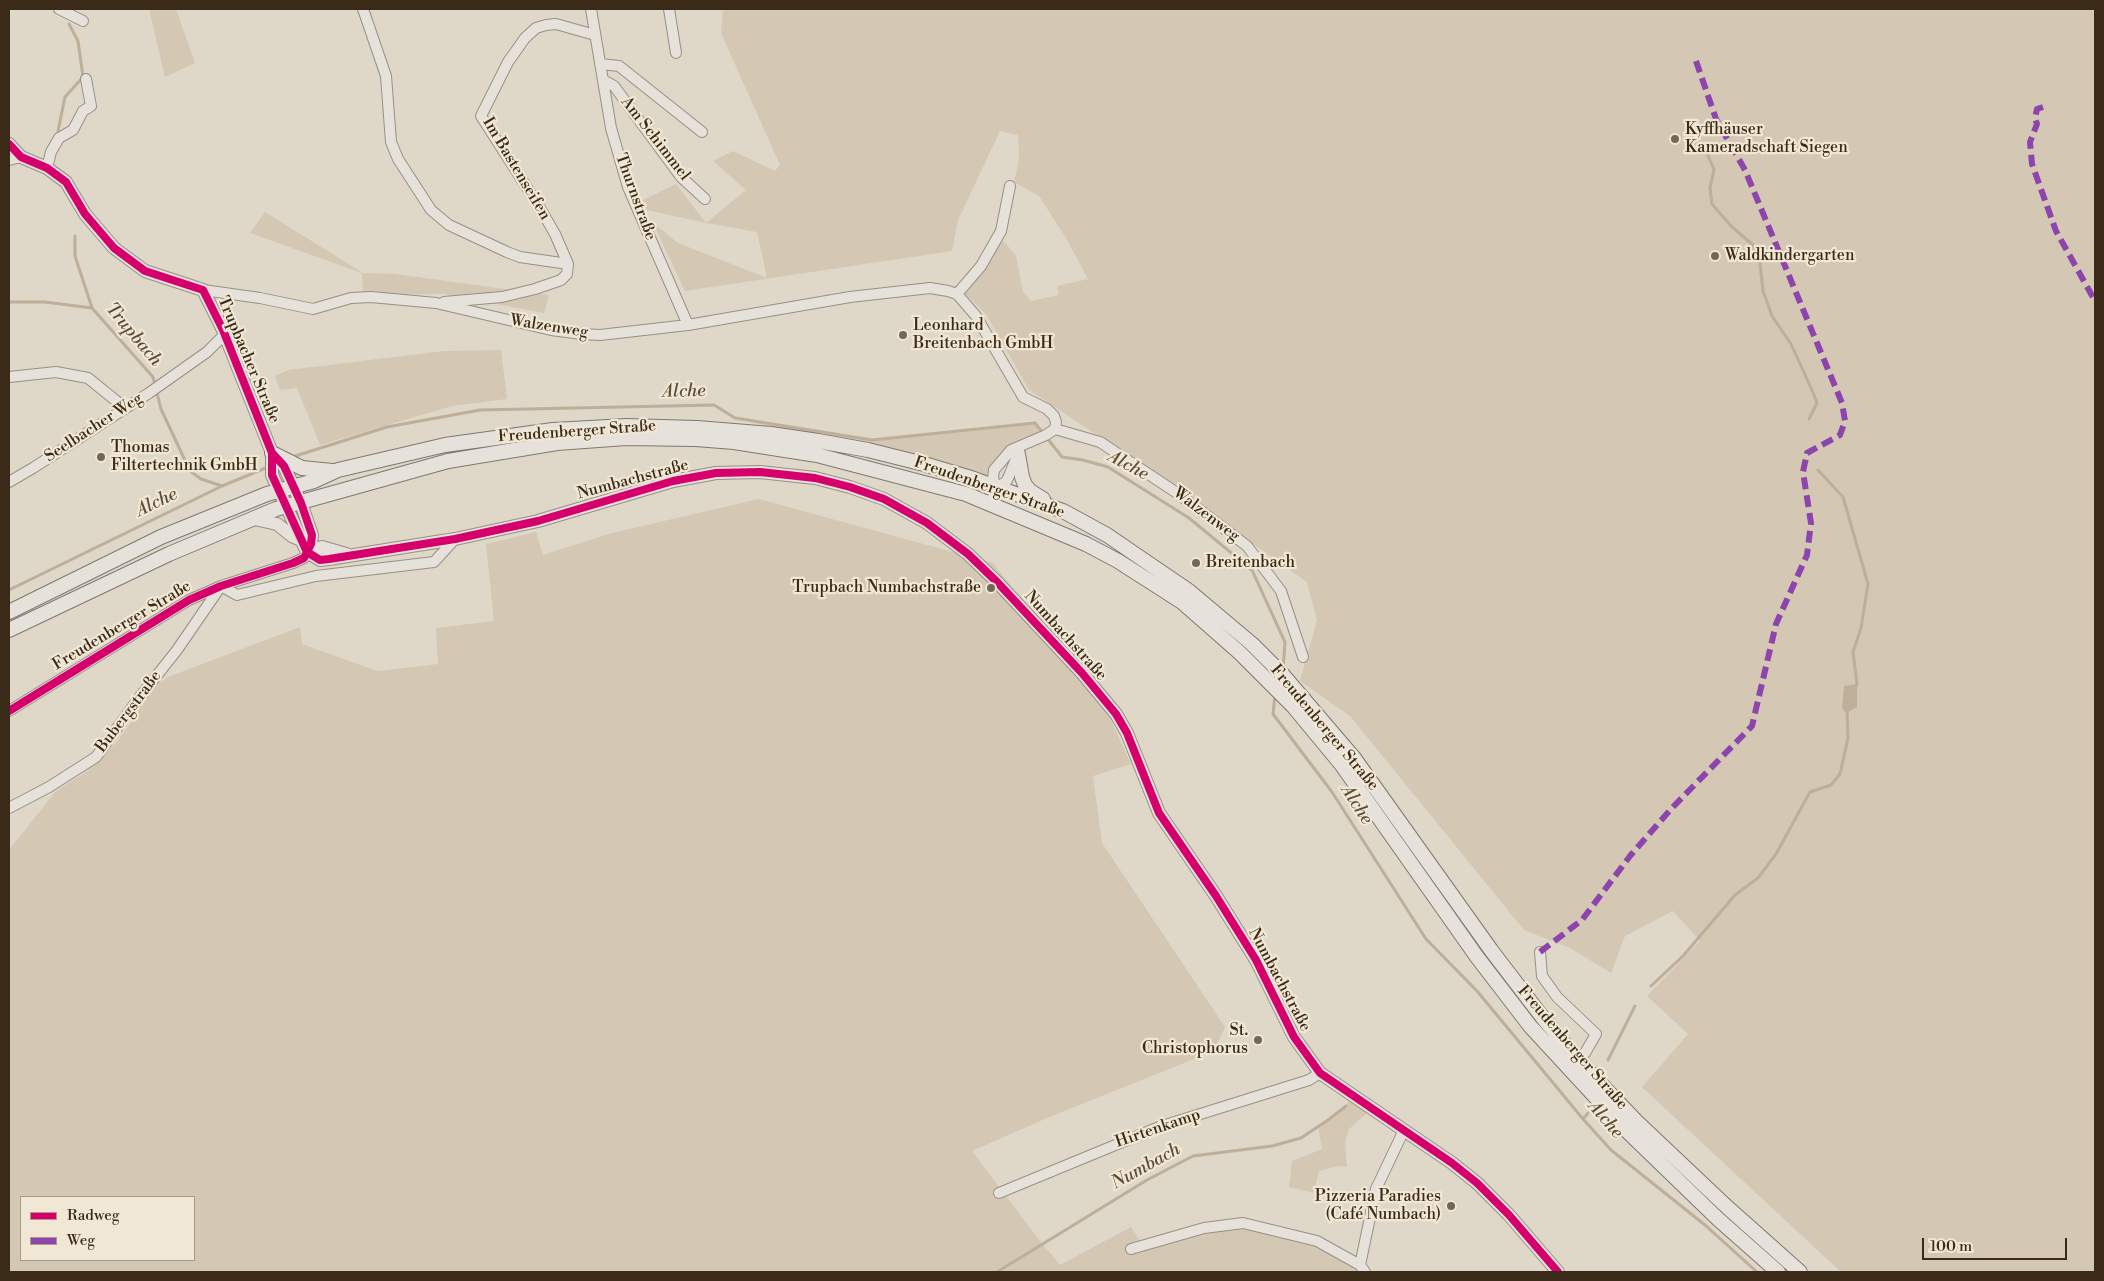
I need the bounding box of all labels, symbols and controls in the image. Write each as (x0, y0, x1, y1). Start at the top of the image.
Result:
street label: Am Schimmel (616, 93, 694, 185)
street label: Im Bastenseifen (478, 114, 554, 224)
place label: Kyffhäuser Kameradschaft Siegen (1685, 120, 1848, 158)
marker: Kyffhäuser Kameradschaft Siegen (1669, 133, 1681, 145)
street label: Thurnstraße (610, 151, 660, 243)
place label: Waldkindergarten (1725, 246, 1854, 266)
marker: Waldkindergarten (1709, 250, 1721, 262)
street label: Trupbacher Straße (213, 294, 283, 426)
water label: Trupbach (100, 299, 166, 371)
street label: Walzenweg (509, 311, 589, 343)
place label: Leonhard Breitenbach GmbH (913, 316, 1053, 354)
marker: Leonhard Breitenbach GmbH (897, 329, 909, 341)
water label: Alche (662, 381, 706, 403)
street label: Seelbacher Weg (41, 389, 147, 467)
street label: Freudenberger Straße (497, 417, 657, 447)
place label: Thomas Filtertechnik GmbH (111, 438, 258, 476)
water label: Alche (1104, 446, 1152, 486)
marker: Thomas Filtertechnik GmbH (95, 451, 107, 463)
street label: Freudenberger Straße (911, 453, 1067, 523)
street label: Numbachstraße (575, 456, 691, 504)
water label: Alche (133, 484, 181, 522)
street label: Walzenweg (1169, 484, 1243, 546)
place label: Breitenbach (1206, 553, 1295, 573)
marker: Breitenbach (1190, 557, 1202, 569)
street label: Freudenberger Straße (49, 577, 195, 675)
place label: Trupbach Numbachstraße (792, 578, 981, 598)
marker: Trupbach Numbachstraße (985, 582, 997, 594)
street label: Numbachstraße (1020, 587, 1110, 685)
street label: Freudenberger Straße (1266, 661, 1382, 795)
street label: Bubergstraße (92, 667, 166, 757)
water label: Alche (1335, 781, 1377, 829)
street label: Numbachstraße (1244, 925, 1314, 1035)
street label: Freudenberger Straße (1513, 982, 1631, 1114)
place label: St. Christophorus (1142, 1021, 1248, 1059)
marker: St. Christophorus (1252, 1034, 1264, 1046)
water label: Alche (1583, 1097, 1627, 1143)
street label: Hirtenkamp (1113, 1105, 1203, 1153)
water label: Numbach (1108, 1139, 1184, 1195)
place label: Pizzeria Paradies (Café Numbach) (1315, 1187, 1441, 1225)
legend (20, 1196, 195, 1261)
marker: Pizzeria Paradies (Café Numbach) (1445, 1200, 1457, 1212)
text: Radweg (67, 1206, 120, 1225)
scale bar (1924, 1228, 2069, 1260)
text: Weg (67, 1231, 95, 1250)
text: 100 m (1930, 1237, 1972, 1256)

